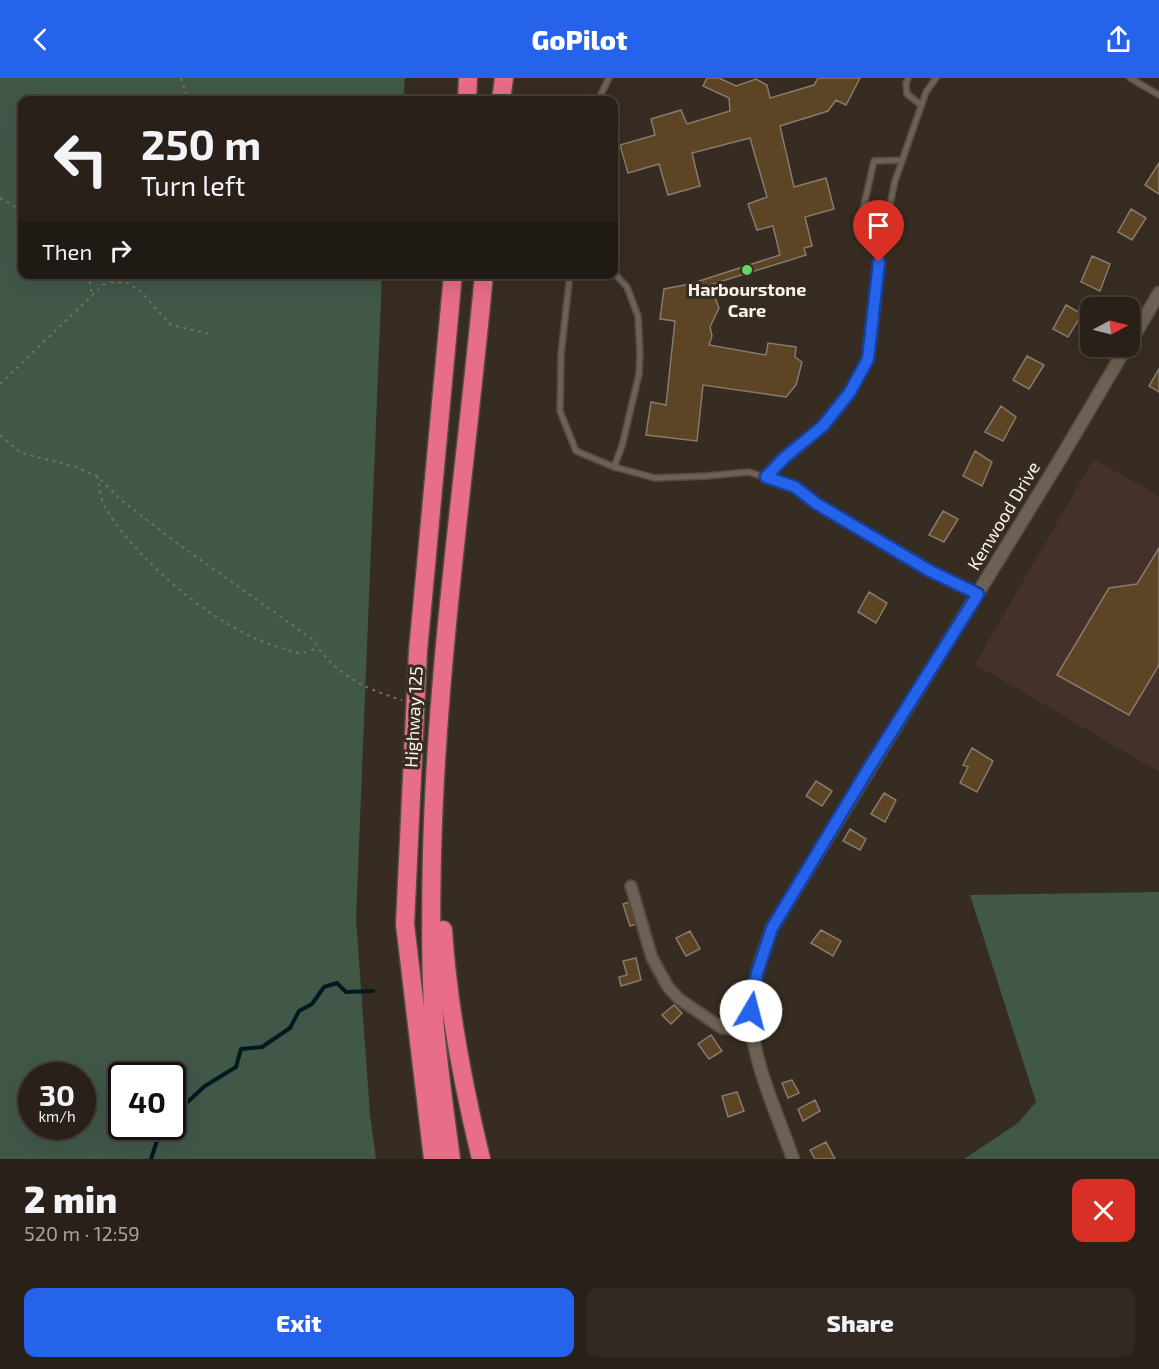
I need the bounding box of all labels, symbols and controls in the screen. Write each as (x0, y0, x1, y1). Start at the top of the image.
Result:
icon: back (24, 23, 57, 56)
text: GoPilot (532, 23, 627, 55)
icon: share (1102, 23, 1135, 56)
text: 250 m (141, 118, 261, 168)
icon: left (42, 120, 120, 198)
text: Turn left (141, 169, 245, 201)
pin (853, 200, 904, 262)
icon: arrive (862, 209, 895, 242)
icon: right (104, 234, 137, 267)
text: Then (42, 238, 92, 264)
marker: Harbourstone Care (740, 263, 754, 277)
place label: Harbourstone Care (688, 278, 806, 321)
north arrow (1080, 297, 1140, 357)
map controls (1080, 297, 1140, 357)
street label: Kenwood Drive (962, 457, 1044, 574)
street label: Highway 125 (399, 666, 427, 768)
position arrow (719, 979, 783, 1043)
speed limit sign: 40 (108, 1062, 186, 1140)
text: 30 (39, 1076, 75, 1112)
text: km/h (38, 1107, 76, 1125)
text: 2 min (24, 1177, 117, 1220)
button: close (1072, 1179, 1135, 1242)
text: 520 m · 12:59 (24, 1221, 140, 1245)
button: Exit (24, 1288, 574, 1357)
button: Share (586, 1288, 1135, 1357)

